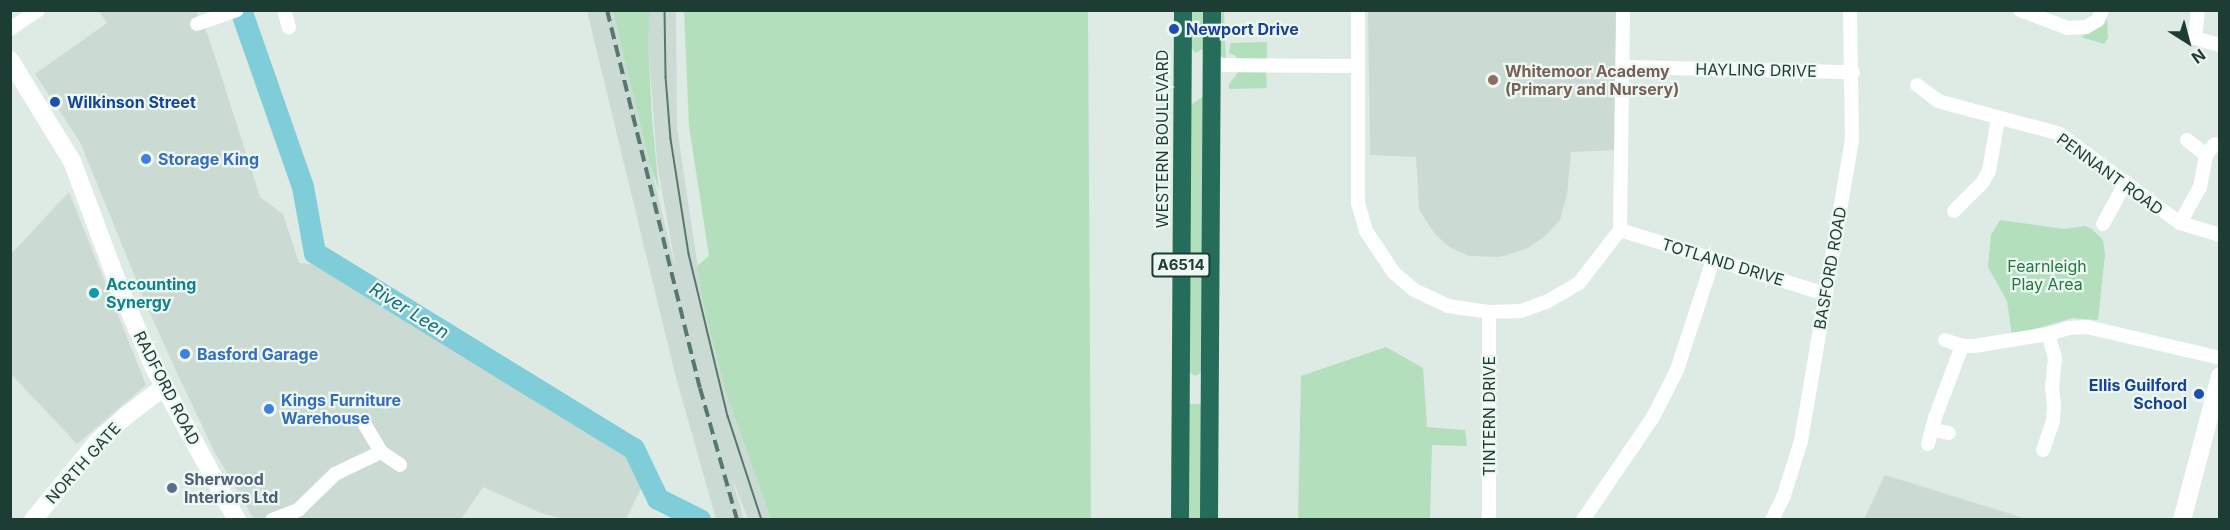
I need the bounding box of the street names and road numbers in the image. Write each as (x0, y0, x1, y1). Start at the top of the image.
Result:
street label: WESTERN BOULEVARD (1152, 50, 1172, 228)
street label: HAYLING DRIVE (1695, 59, 1817, 81)
street label: PENNANT ROAD (2053, 129, 2167, 219)
street label: BASFORD ROAD (1810, 205, 1850, 331)
street label: TOTLAND DRIVE (1660, 234, 1786, 290)
road number: A6514 (1151, 253, 1211, 277)
street label: RADFORD ROAD (130, 328, 204, 448)
street label: TINTERN DRIVE (1479, 356, 1499, 476)
street label: NORTH GATE (42, 418, 124, 508)

